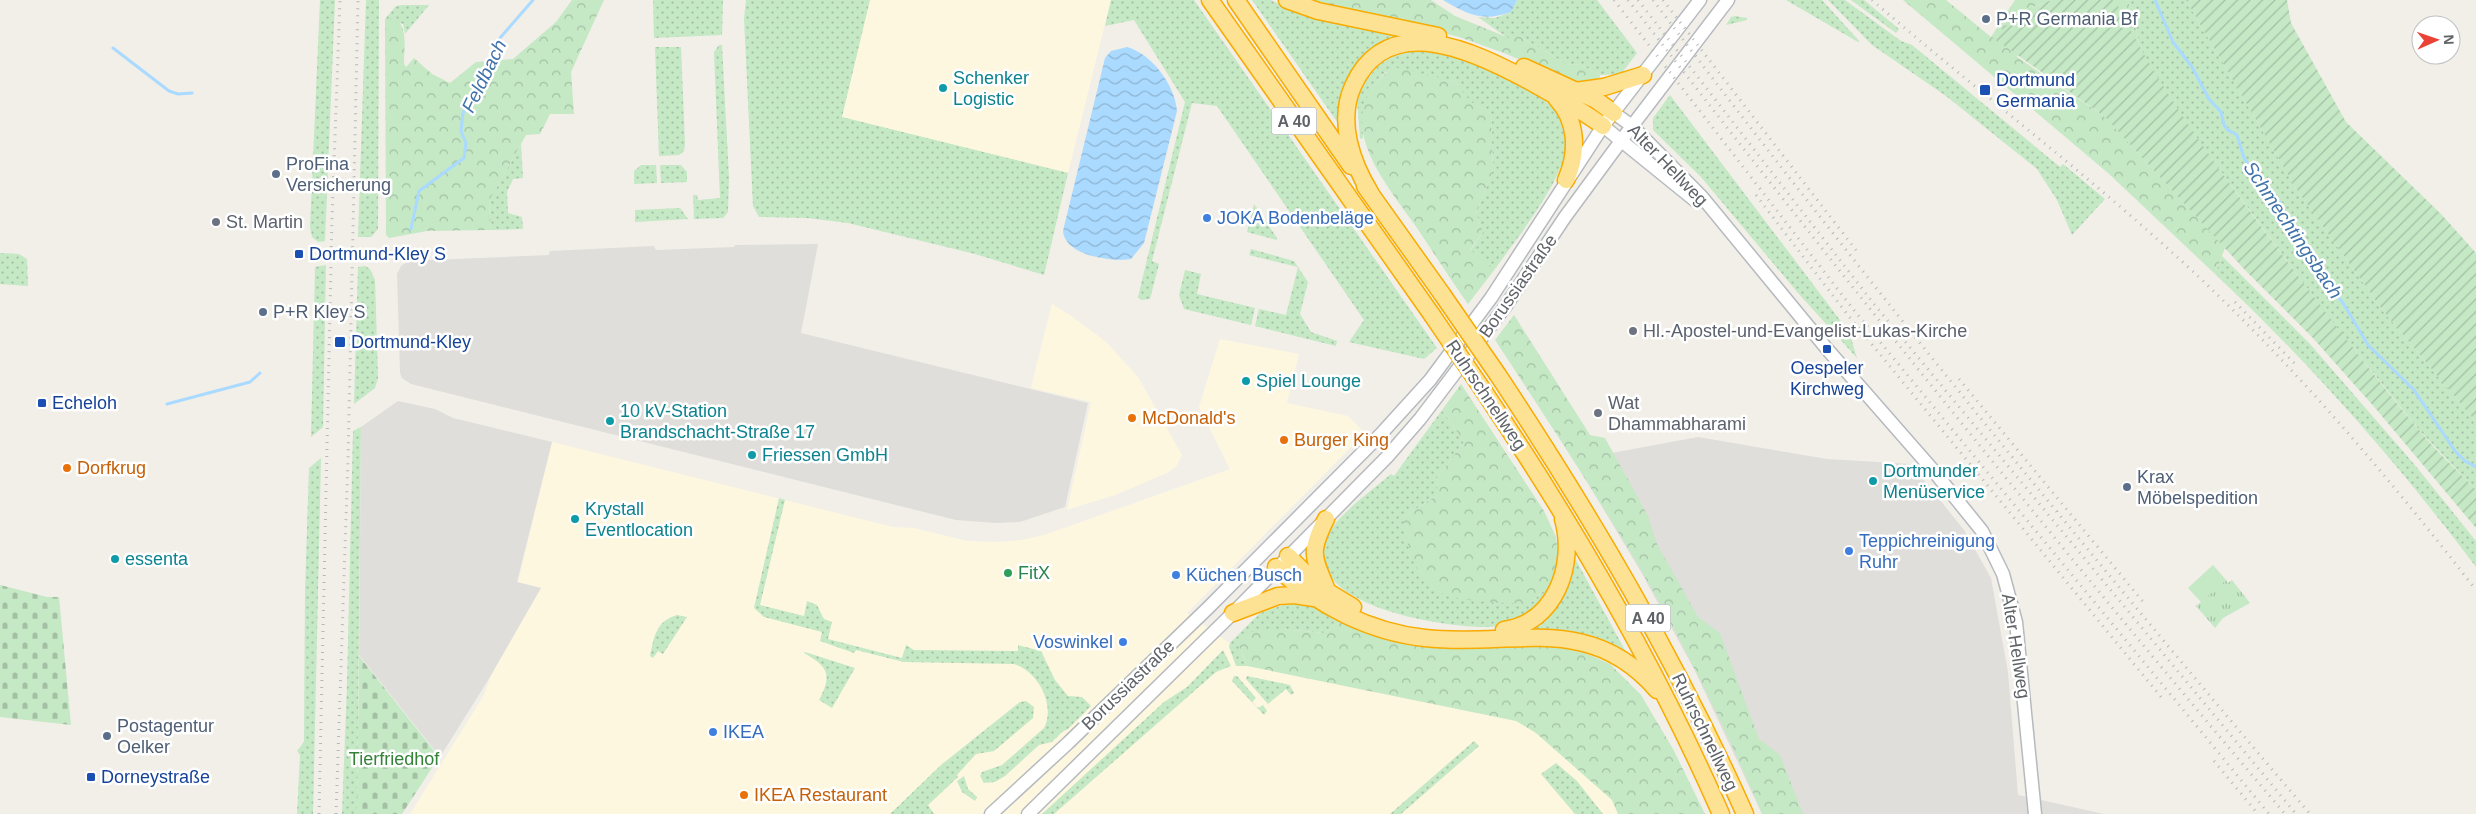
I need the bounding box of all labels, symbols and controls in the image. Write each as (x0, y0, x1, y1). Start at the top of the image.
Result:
place label: P+R Germania Bf (1996, 9, 2139, 29)
marker: P+R Germania Bf (1980, 13, 1992, 25)
north arrow (2411, 15, 2461, 65)
text: N (2441, 34, 2457, 45)
water label: Feldbach (457, 36, 511, 116)
place label: Schenker Logistic (953, 68, 1029, 109)
place label: Dortmund Germania (1996, 70, 2076, 111)
marker: Schenker Logistic (937, 82, 949, 94)
marker: Dortmund Germania (1978, 83, 1992, 97)
road number: A 40 (1272, 108, 1316, 134)
street label: Alter Hellweg (1624, 120, 1712, 210)
place label: ProFina Versicherung (286, 154, 391, 195)
water label: Schmechtingsbach (2239, 158, 2347, 302)
marker: ProFina Versicherung (270, 168, 282, 180)
place label: JOKA Bodenbeläge (1217, 208, 1374, 228)
place label: St. Martin (226, 212, 303, 232)
marker: JOKA Bodenbeläge (1201, 212, 1213, 224)
marker: St. Martin (210, 216, 222, 228)
street label: Borussiastraße (1475, 231, 1561, 341)
place label: Dortmund-Kley S (309, 244, 446, 264)
marker: Dortmund-Kley S (293, 248, 305, 260)
place label: P+R Kley S (273, 302, 366, 322)
marker: P+R Kley S (257, 306, 269, 318)
place label: Hl.-Apostel-und-Evangelist-Lukas-Kirche (1643, 321, 1967, 341)
marker: Hl.-Apostel-und-Evangelist-Lukas-Kirche (1627, 325, 1639, 337)
place label: Dortmund-Kley (351, 332, 471, 352)
marker: Dortmund-Kley (333, 335, 347, 349)
street label: Ruhrschnellweg (1442, 336, 1530, 454)
marker: Oespeler Kirchweg (1821, 343, 1833, 355)
place label: Oespeler Kirchweg (1790, 358, 1864, 399)
place label: Spiel Lounge (1256, 371, 1361, 391)
marker: Spiel Lounge (1240, 375, 1252, 387)
place label: Echeloh (52, 393, 117, 413)
place label: Wat Dhammabharami (1608, 393, 1746, 434)
marker: Echeloh (36, 397, 48, 409)
place label: 10 kV-Station Brandschacht-Straße 17 (620, 401, 815, 442)
marker: Wat Dhammabharami (1592, 407, 1604, 419)
place label: McDonald's (1142, 408, 1235, 428)
marker: McDonald's (1126, 412, 1138, 424)
marker: 10 kV-Station Brandschacht-Straße 17 (604, 415, 616, 427)
place label: Burger King (1294, 430, 1389, 450)
marker: Burger King (1278, 434, 1290, 446)
place label: Friessen GmbH (762, 445, 888, 465)
marker: Friessen GmbH (746, 449, 758, 461)
place label: Dorfkrug (77, 458, 146, 478)
place label: Dortmunder Menüservice (1883, 461, 1985, 502)
marker: Dorfkrug (61, 462, 73, 474)
place label: Krax Möbelspedition (2137, 467, 2258, 508)
marker: Dortmunder Menüservice (1867, 475, 1879, 487)
marker: Krax Möbelspedition (2121, 481, 2133, 493)
place label: Krystall Eventlocation (585, 499, 693, 540)
marker: Krystall Eventlocation (569, 513, 581, 525)
place label: Teppichreinigung Ruhr (1859, 531, 1995, 572)
marker: Teppichreinigung Ruhr (1843, 545, 1855, 557)
place label: essenta (125, 549, 189, 569)
marker: essenta (109, 553, 121, 565)
place label: FitX (1018, 563, 1050, 583)
place label: Küchen Busch (1186, 565, 1302, 585)
marker: FitX (1002, 567, 1014, 579)
marker: Küchen Busch (1170, 569, 1182, 581)
street label: Alter Hellweg (1998, 592, 2034, 700)
road number: A 40 (1626, 604, 1670, 632)
place label: Voswinkel (1033, 632, 1113, 652)
street label: Borussiastraße (1078, 636, 1178, 734)
marker: Voswinkel (1117, 636, 1129, 648)
street label: Ruhrschnellweg (1668, 670, 1742, 794)
place label: Postagentur Oelker (117, 716, 214, 757)
place label: IKEA (723, 722, 764, 742)
marker: IKEA (707, 726, 719, 738)
marker: Postagentur Oelker (101, 730, 113, 742)
park label: Tierfriedhof (349, 749, 440, 769)
place label: Dorneystraße (101, 767, 210, 787)
marker: Dorneystraße (85, 771, 97, 783)
place label: IKEA Restaurant (754, 785, 887, 805)
marker: IKEA Restaurant (738, 789, 750, 801)

